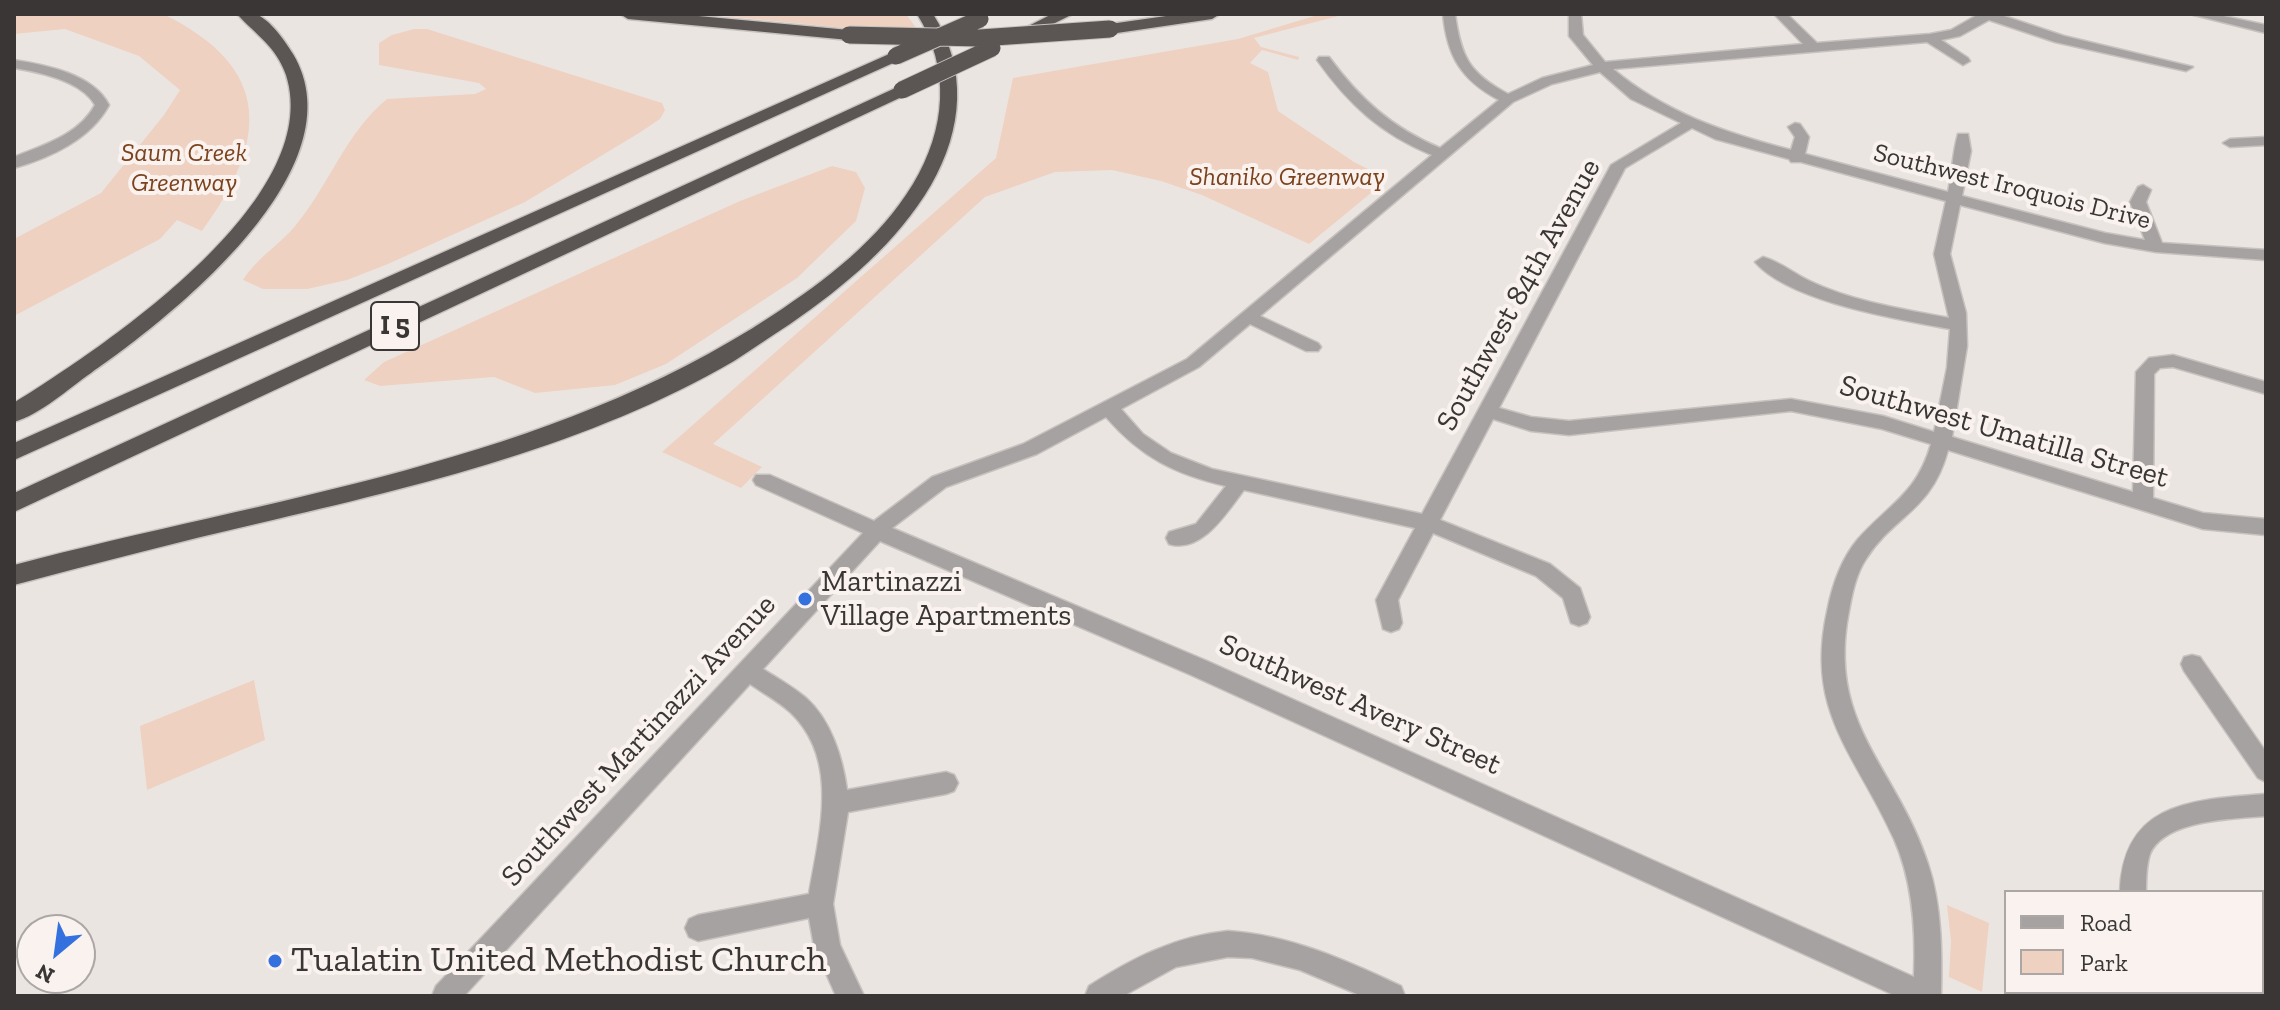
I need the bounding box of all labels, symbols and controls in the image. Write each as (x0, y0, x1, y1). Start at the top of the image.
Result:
street label: Southwest Iroquois Drive (1870, 137, 2154, 237)
park label: Saum Creek Greenway (121, 138, 247, 200)
street label: Southwest 84th Avenue (1429, 153, 1609, 437)
park label: Shaniko Greenway (1189, 162, 1385, 194)
road number: I 5 (371, 302, 419, 350)
street label: Southwest Umatilla Street (1835, 368, 2173, 496)
place label: Martinazzi Village Apartments (821, 564, 1071, 634)
street label: Southwest Martinazzi Avenue (494, 588, 784, 894)
marker: Martinazzi Village Apartments (796, 590, 814, 608)
street label: Southwest Avery Street (1214, 627, 1506, 783)
legend (2004, 890, 2264, 994)
text: Road (2080, 908, 2132, 937)
north arrow (16, 914, 96, 994)
place label: Tualatin United Methodist Church (291, 939, 826, 983)
text: Park (2080, 948, 2128, 977)
marker: Tualatin United Methodist Church (266, 952, 284, 970)
text: N (31, 958, 59, 990)

